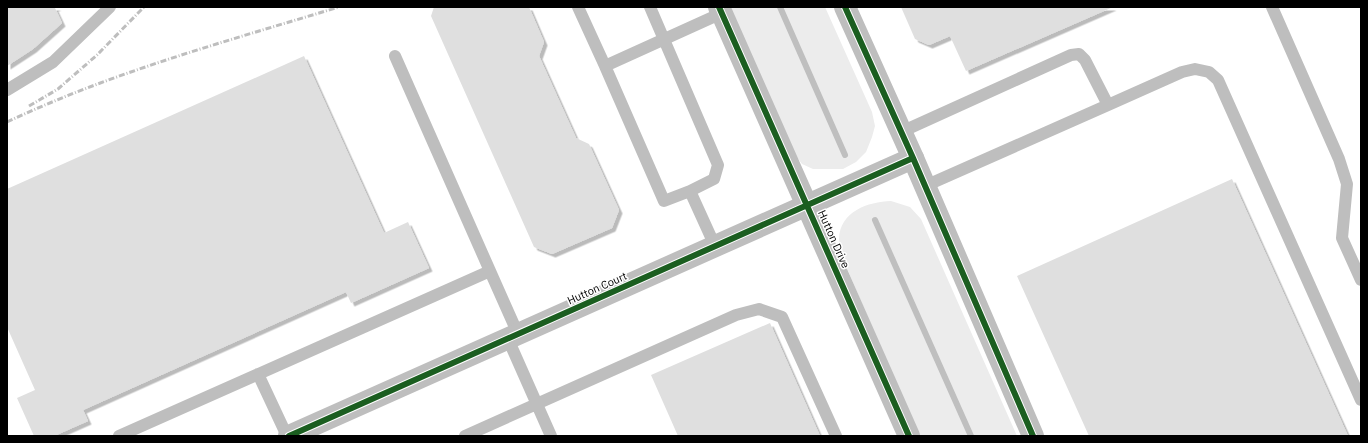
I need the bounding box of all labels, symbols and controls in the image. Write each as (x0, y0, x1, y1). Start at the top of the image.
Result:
street label: Hutton Drive (815, 208, 853, 270)
street label: Hutton Court (565, 269, 629, 307)

